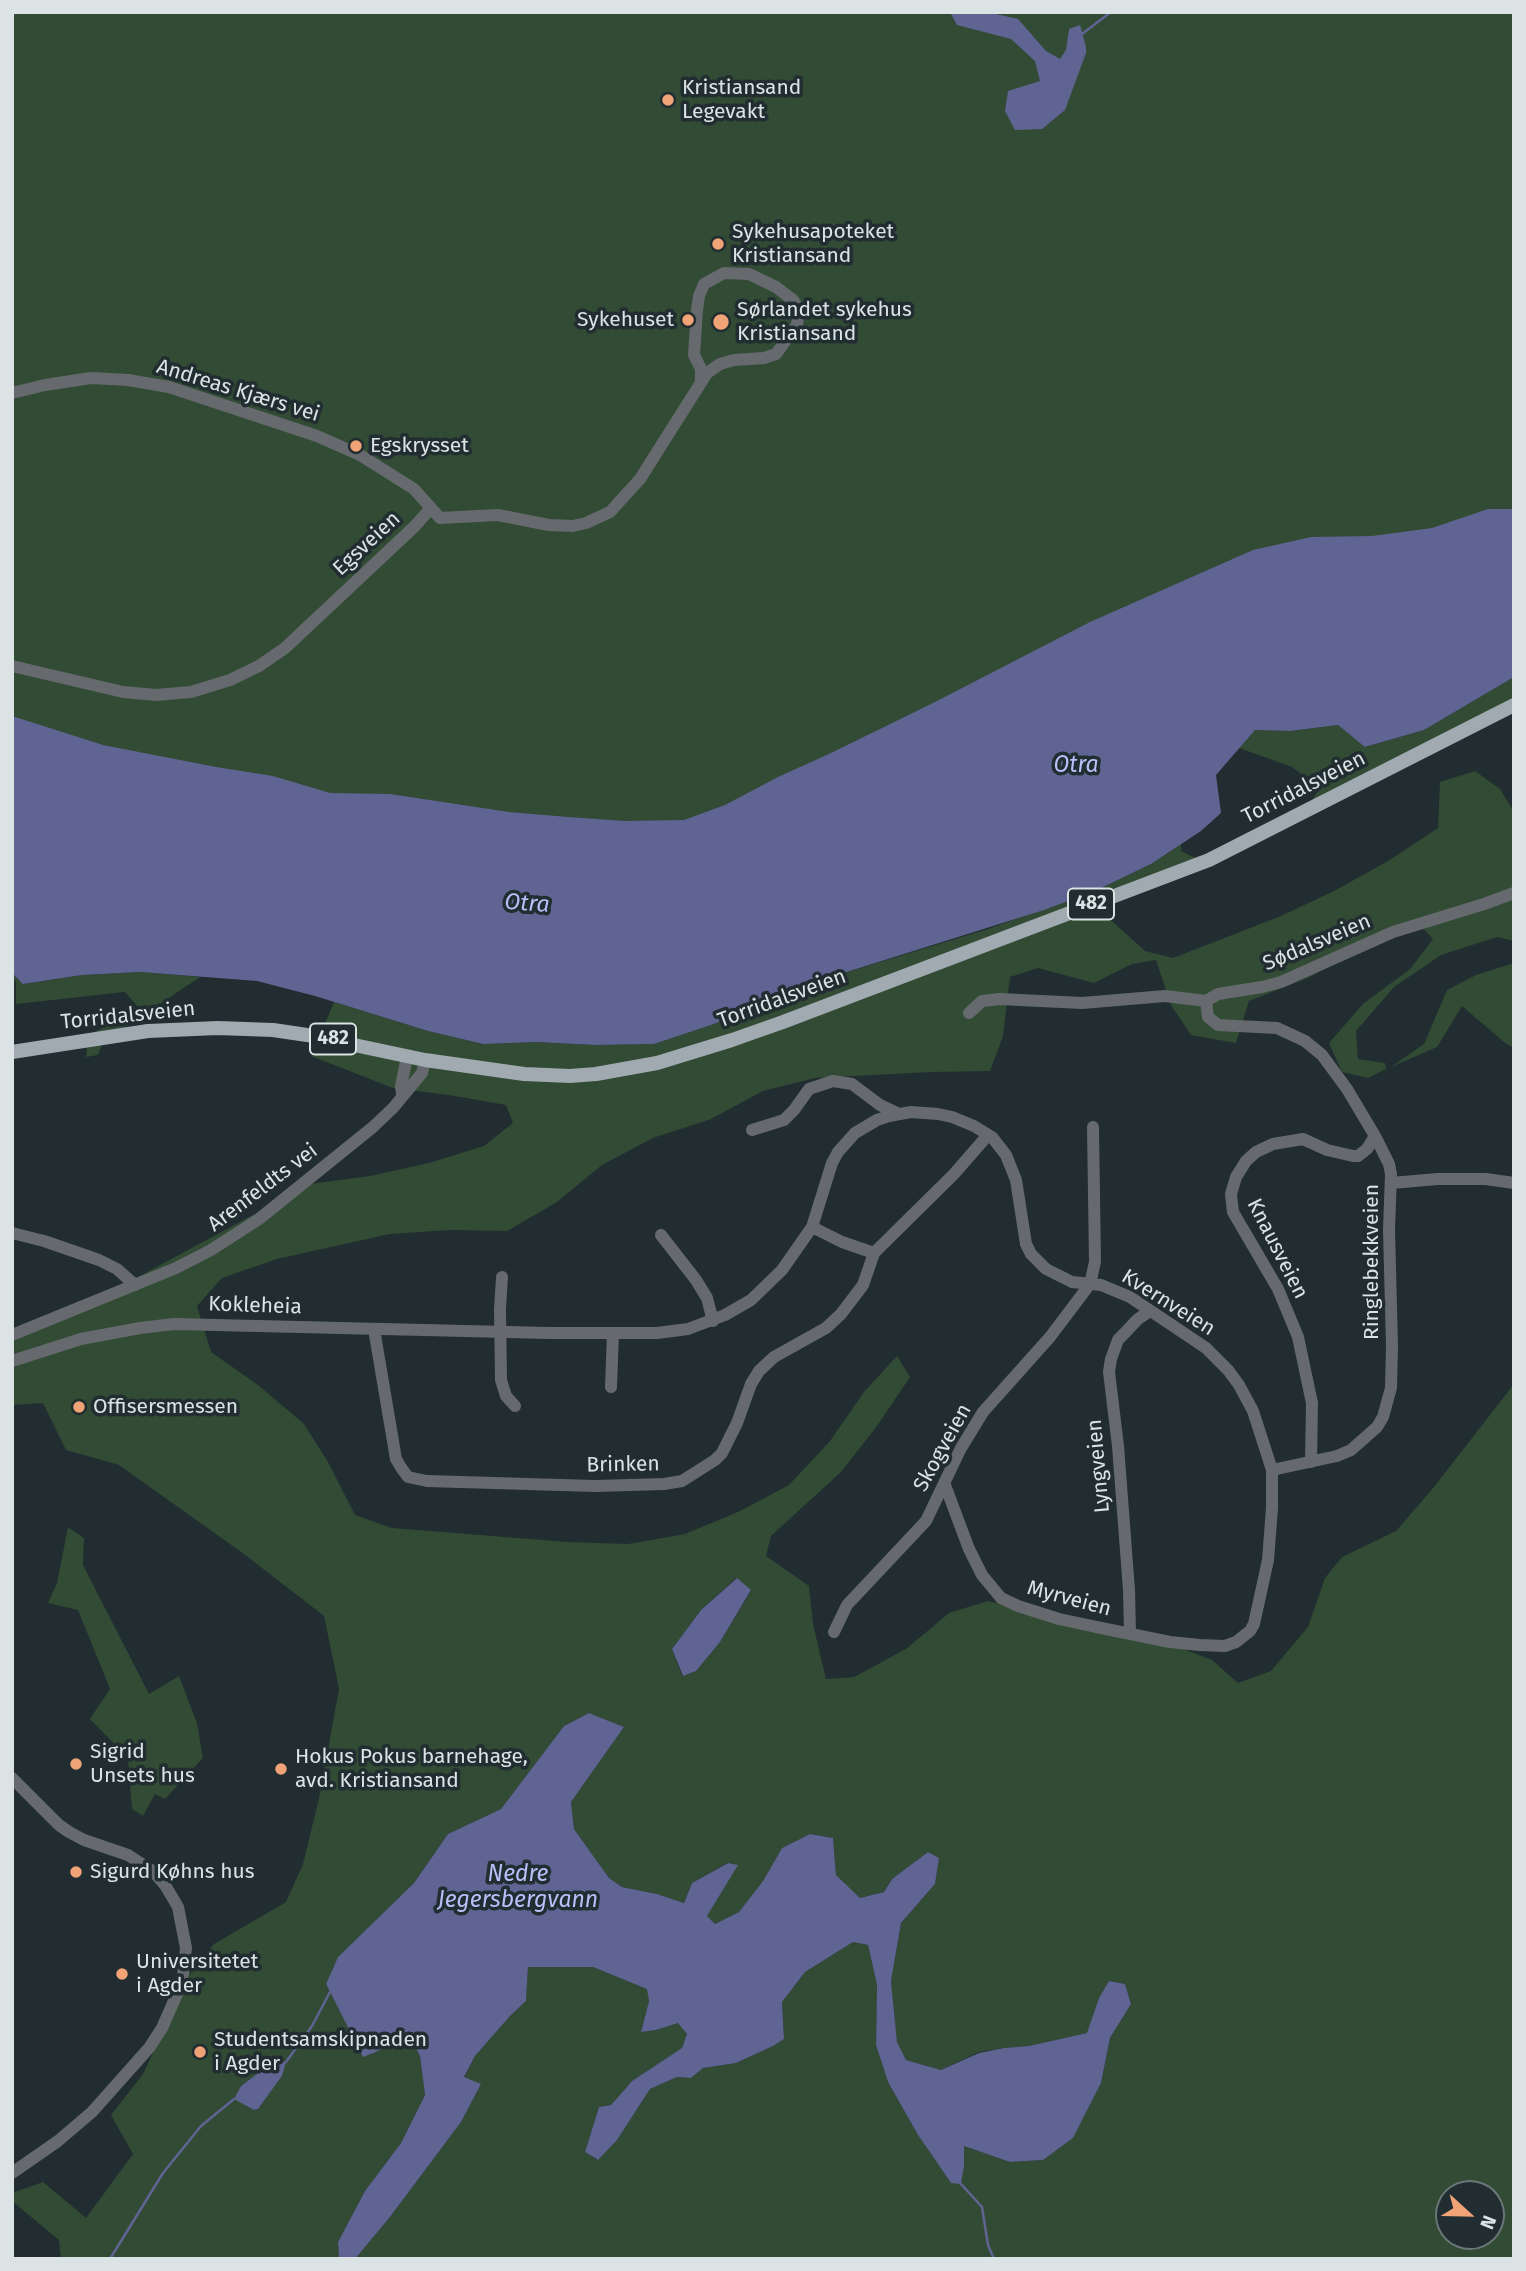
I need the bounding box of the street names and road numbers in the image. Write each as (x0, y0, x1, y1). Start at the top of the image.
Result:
street label: Andreas Kjærs vei (154, 354, 322, 428)
street label: Egsveien (328, 507, 406, 581)
street label: Torridalsveien (1238, 746, 1370, 830)
road number: 482 (1068, 888, 1114, 920)
street label: Sødalsveien (1259, 909, 1375, 977)
street label: Torridalsveien (714, 964, 850, 1034)
street label: Torridalsveien (60, 996, 196, 1036)
road number: 482 (310, 1023, 356, 1054)
street label: Arenfeldts vei (203, 1139, 323, 1237)
street label: Ringlebekkveien (1359, 1184, 1385, 1340)
street label: Knausveien (1241, 1195, 1313, 1303)
street label: Kvernveien (1117, 1264, 1219, 1342)
street label: Kokleheia (208, 1292, 302, 1320)
street label: Skogveien (909, 1400, 977, 1496)
street label: Lyngveien (1082, 1418, 1116, 1514)
street label: Brinken (586, 1452, 660, 1478)
street label: Myrveien (1024, 1576, 1114, 1622)

